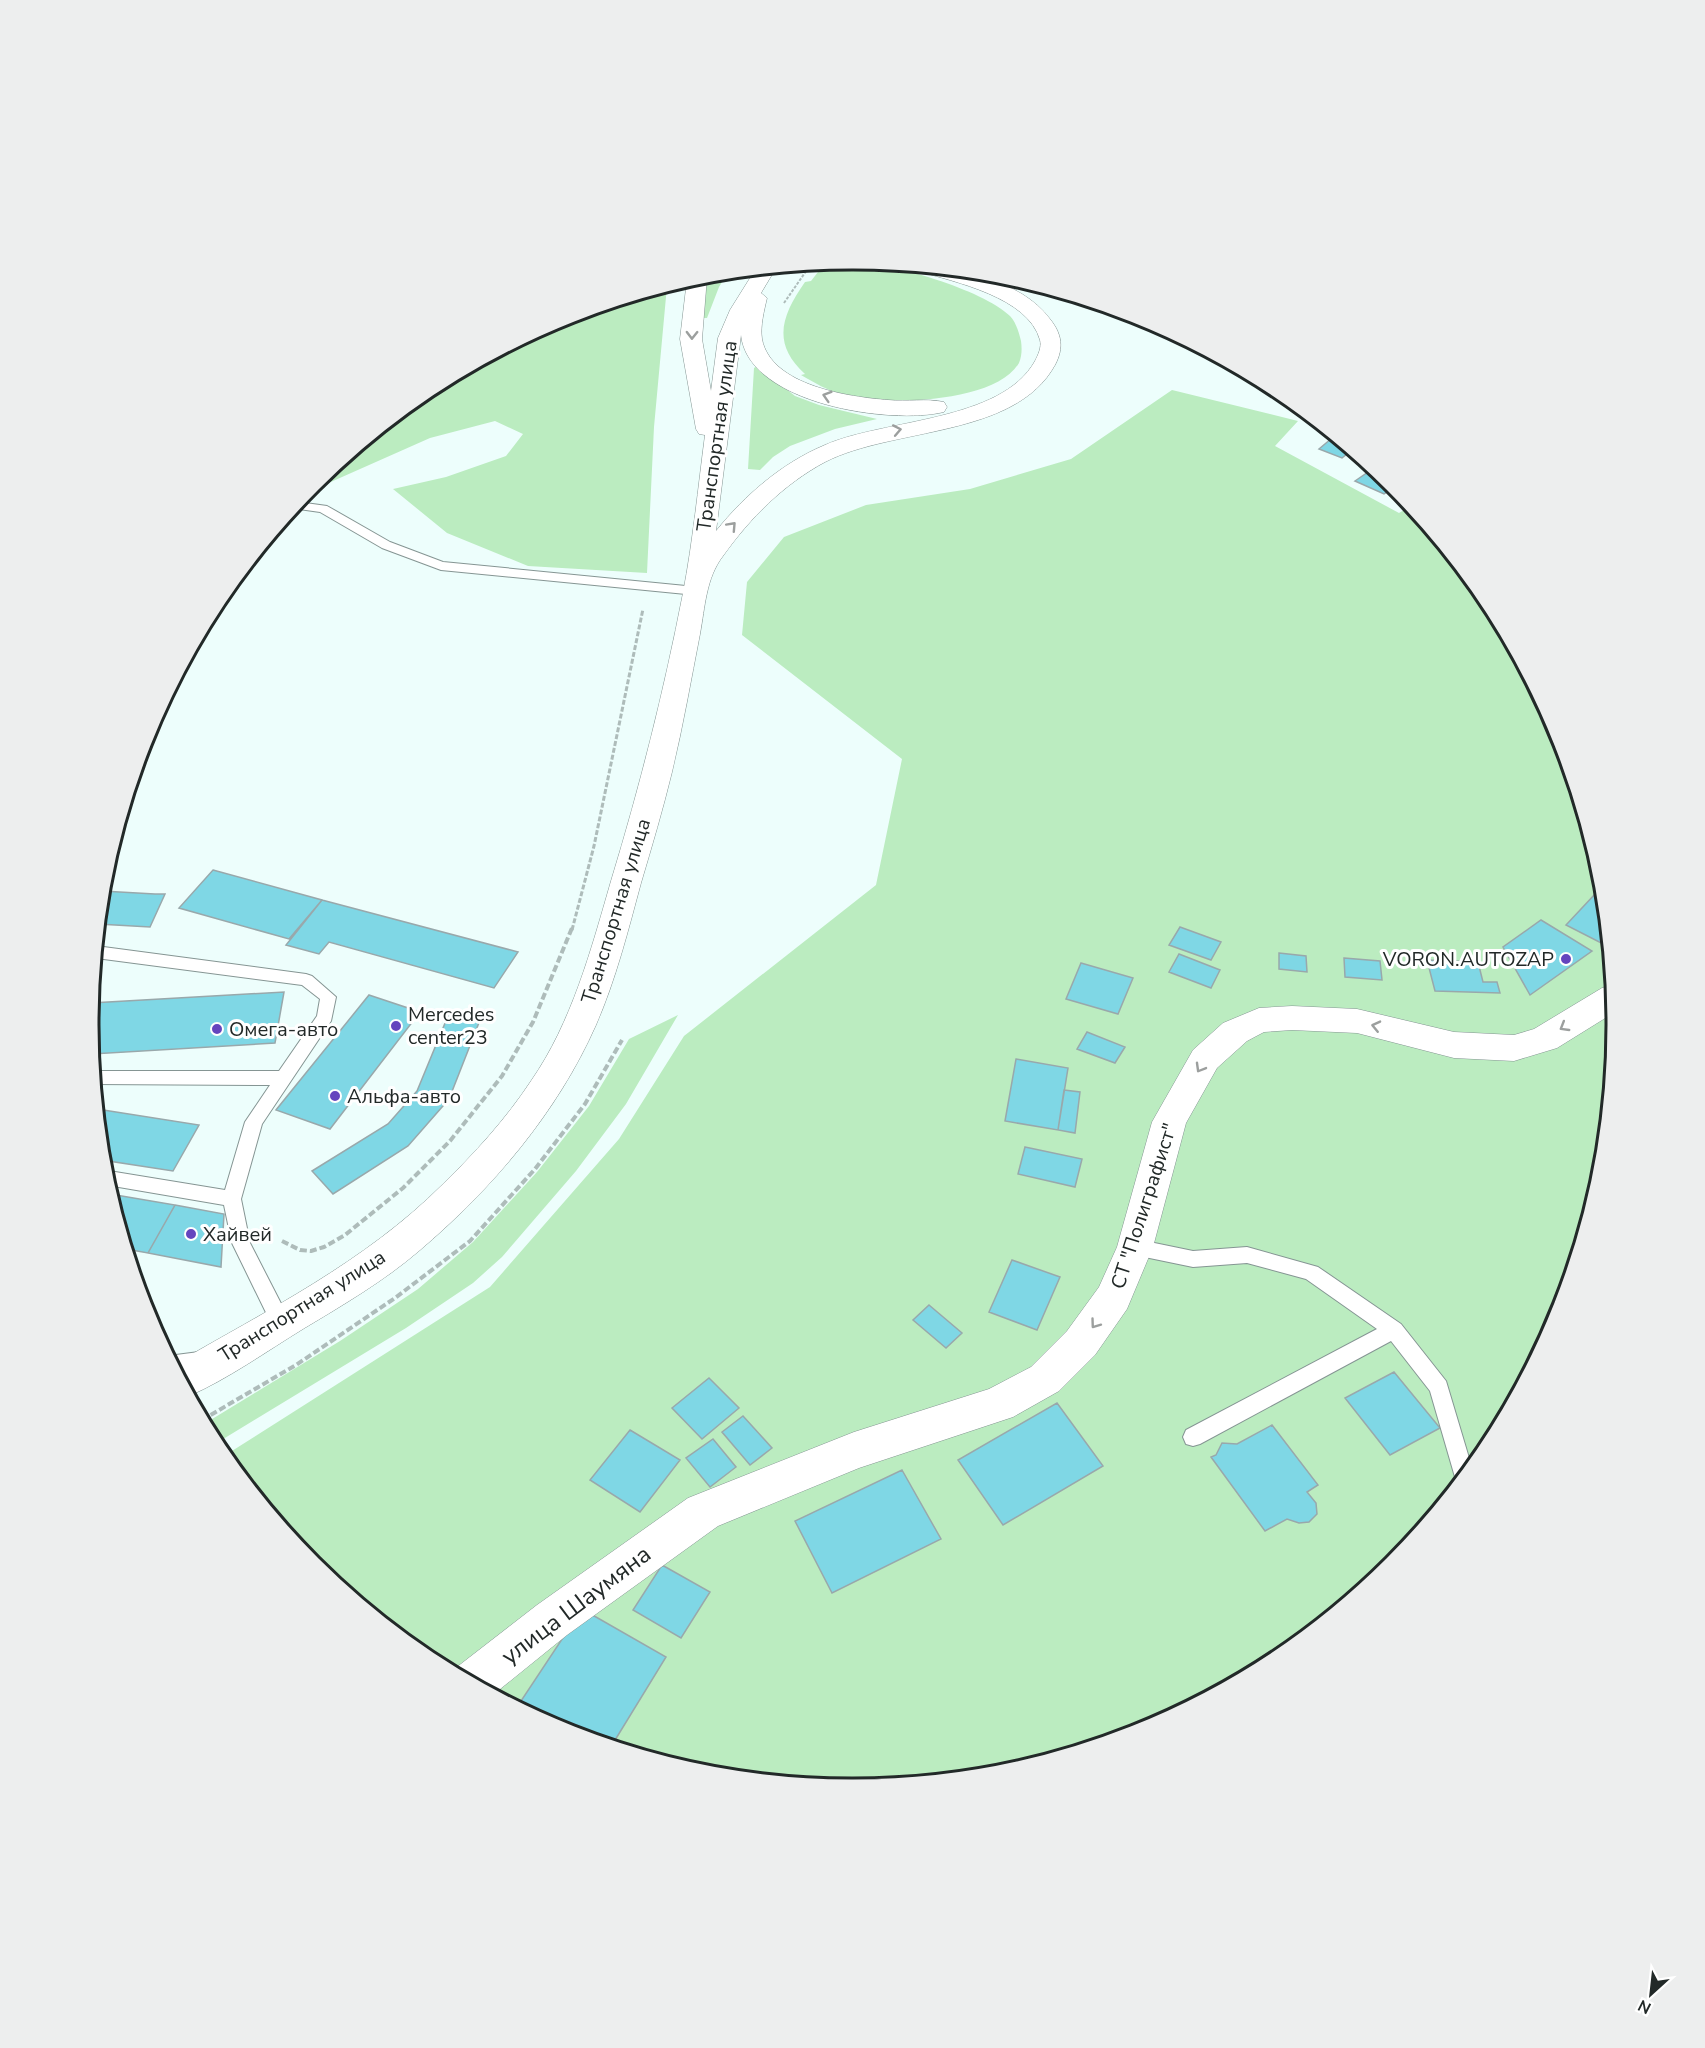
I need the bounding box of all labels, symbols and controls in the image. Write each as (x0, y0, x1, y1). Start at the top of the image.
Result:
one-way arrow (686, 330, 698, 339)
street label: Транспортная улица (690, 339, 744, 533)
one-way arrow (822, 391, 833, 403)
one-way arrow (892, 424, 902, 437)
one-way arrow (725, 522, 736, 533)
street label: Транспортная улица (575, 815, 657, 1007)
place label: VORON.AUTOZAP (1382, 946, 1554, 973)
marker: VORON.AUTOZAP (1559, 952, 1573, 966)
place label: Mercedes center23 (408, 1001, 494, 1051)
place label: Омега-авто (229, 1016, 338, 1043)
marker: Mercedes center23 (389, 1019, 403, 1033)
one-way arrow (1371, 1020, 1381, 1033)
one-way arrow (1560, 1020, 1570, 1032)
marker: Омега-авто (210, 1022, 224, 1036)
one-way arrow (1196, 1062, 1207, 1072)
place label: Альфа-авто (347, 1083, 461, 1110)
marker: Альфа-авто (328, 1089, 342, 1103)
street label: СТ "Полиграфист" (1104, 1120, 1184, 1292)
place label: Хайвей (203, 1221, 272, 1248)
marker: Хайвей (184, 1227, 198, 1241)
street label: Транспортная улица (213, 1244, 391, 1368)
one-way arrow (1091, 1317, 1102, 1328)
street label: улица Шаумяна (495, 1538, 657, 1672)
north arrow (1621, 1964, 1681, 2024)
text: N (1634, 1994, 1655, 2019)

